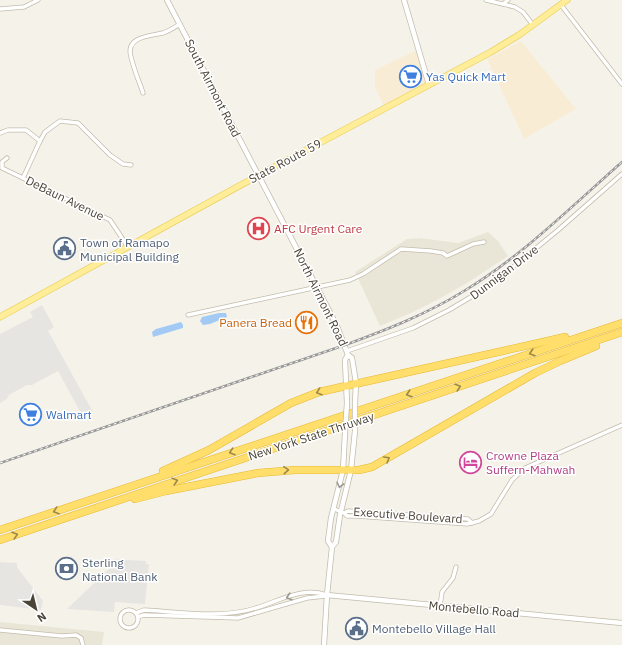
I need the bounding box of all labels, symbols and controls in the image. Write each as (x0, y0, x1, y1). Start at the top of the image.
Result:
street label: South Airmont Road (182, 36, 244, 140)
supermarket icon: Yas Quick Mart (397, 63, 423, 89)
place label: Yas Quick Mart (426, 69, 506, 84)
street label: State Route 59 (246, 136, 324, 186)
street label: DeBaun Avenue (23, 173, 107, 224)
hospital icon: AFC Urgent Care (245, 215, 271, 241)
place label: AFC Urgent Care (274, 221, 363, 236)
place label: Town of Ramapo Municipal Building (80, 235, 180, 264)
public building icon: Town of Ramapo Municipal Building (51, 236, 77, 262)
street label: Dunnigan Drive (467, 241, 541, 303)
street label: North Airmont Road (291, 246, 351, 348)
restaurant icon: Panera Bread (294, 309, 320, 335)
place label: Panera Bread (219, 315, 292, 330)
one-way arrow (529, 348, 536, 356)
one-way arrow (454, 383, 461, 392)
one-way arrow (315, 387, 322, 396)
one-way arrow (405, 389, 412, 397)
supermarket icon: Walmart (18, 401, 44, 427)
place label: Walmart (46, 407, 92, 422)
street label: New York State Thruway (246, 409, 376, 463)
one-way arrow (229, 448, 236, 456)
place label: Crowne Plaza Suffern-Mahwah (486, 448, 575, 477)
hotel icon: Crowne Plaza Suffern-Mahwah (457, 449, 483, 475)
one-way arrow (383, 457, 390, 464)
one-way arrow (283, 466, 289, 475)
one-way arrow (172, 477, 179, 486)
one-way arrow (336, 482, 344, 489)
street label: Executive Boulevard (353, 504, 463, 526)
one-way arrow (52, 507, 59, 515)
one-way arrow (11, 531, 18, 539)
place label: Sterling National Bank (82, 555, 158, 584)
bank icon: Sterling National Bank (54, 556, 80, 582)
north arrow (16, 589, 56, 629)
one-way arrow (286, 592, 293, 601)
street label: Montebello Road (428, 598, 520, 620)
text: N (34, 609, 49, 625)
public building icon: Montebello Village Hall (343, 615, 369, 641)
place label: Montebello Village Hall (372, 621, 496, 636)

